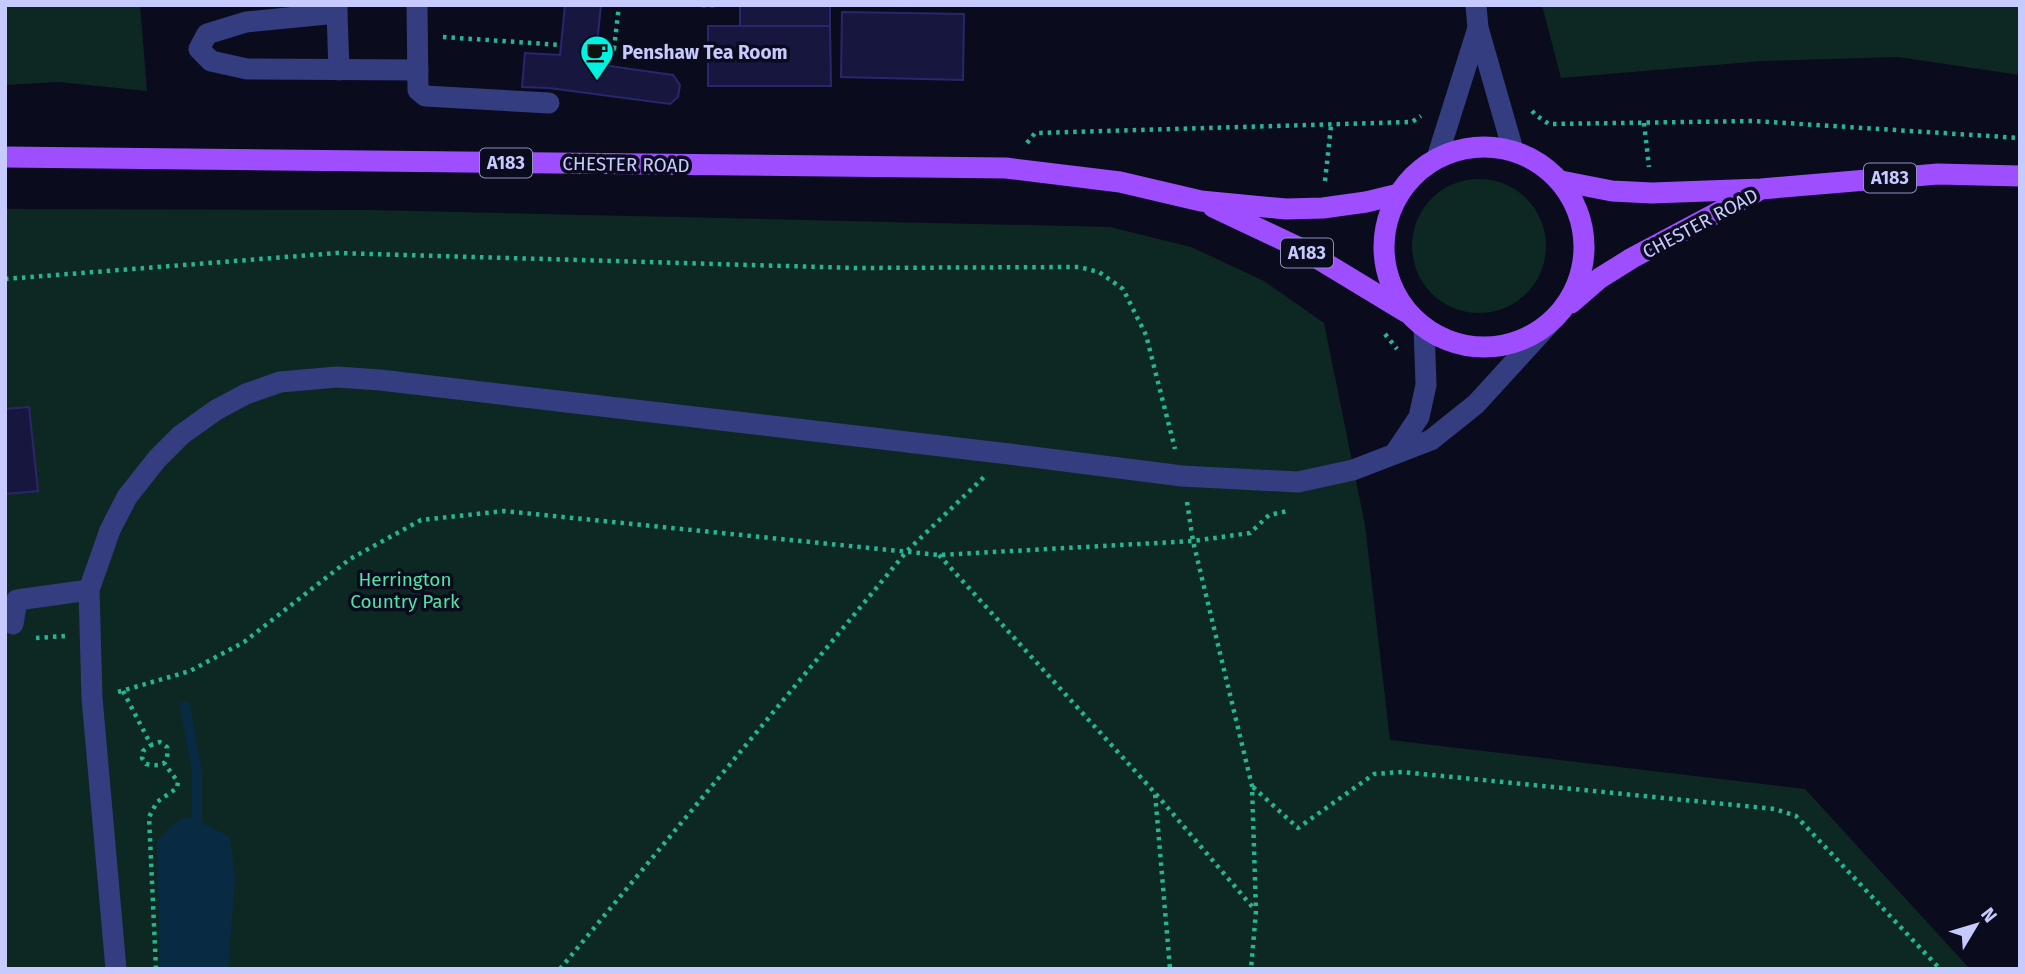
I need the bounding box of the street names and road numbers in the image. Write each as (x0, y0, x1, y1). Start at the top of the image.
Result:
road number: A183 (480, 148, 532, 178)
street label: CHESTER ROAD (562, 152, 690, 177)
road number: A183 (1864, 163, 1916, 192)
street label: CHESTER ROAD (1639, 183, 1762, 264)
road number: A183 (1281, 239, 1333, 268)

